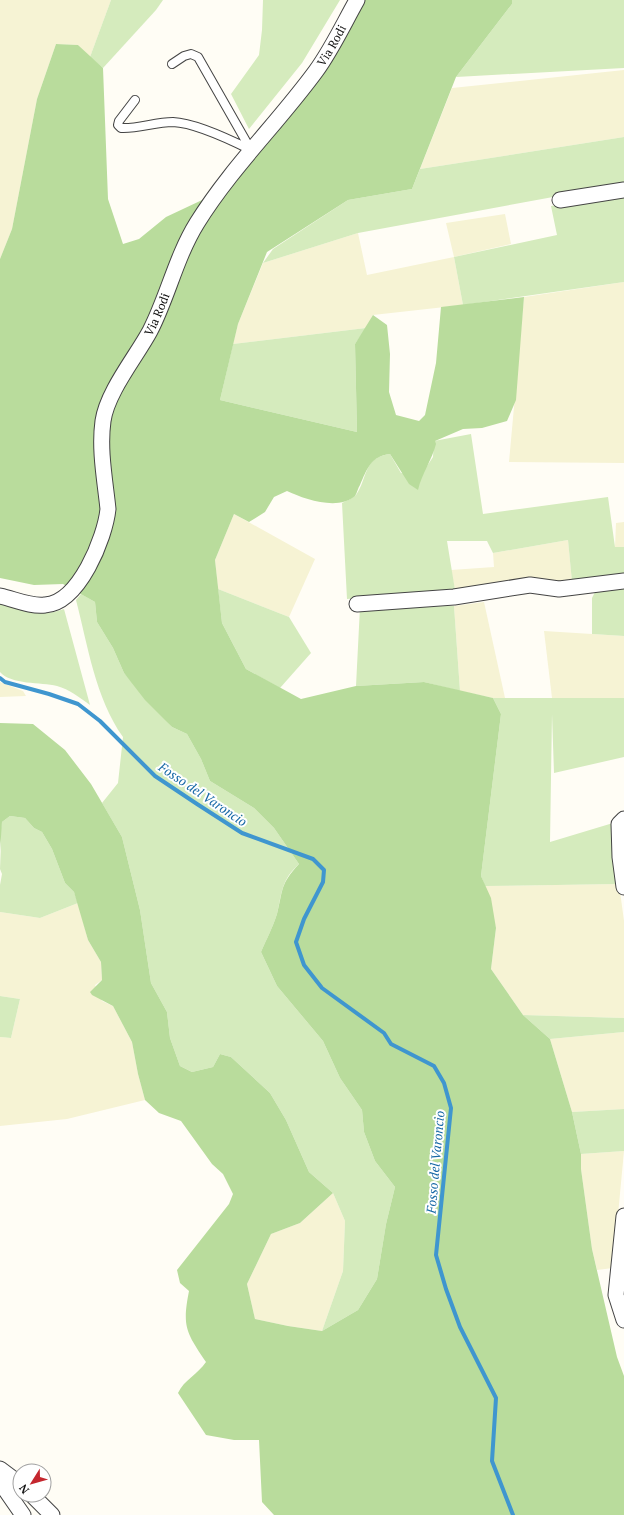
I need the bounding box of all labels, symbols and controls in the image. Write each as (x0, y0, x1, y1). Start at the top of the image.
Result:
street label: Via Rodi (313, 22, 349, 69)
street label: Via Rodi (141, 291, 173, 338)
water label: Fosso del Varoncio (154, 757, 251, 831)
water label: Fosso del Varoncio (421, 1109, 448, 1215)
north arrow (12, 1463, 52, 1503)
text: N (16, 1481, 32, 1497)

